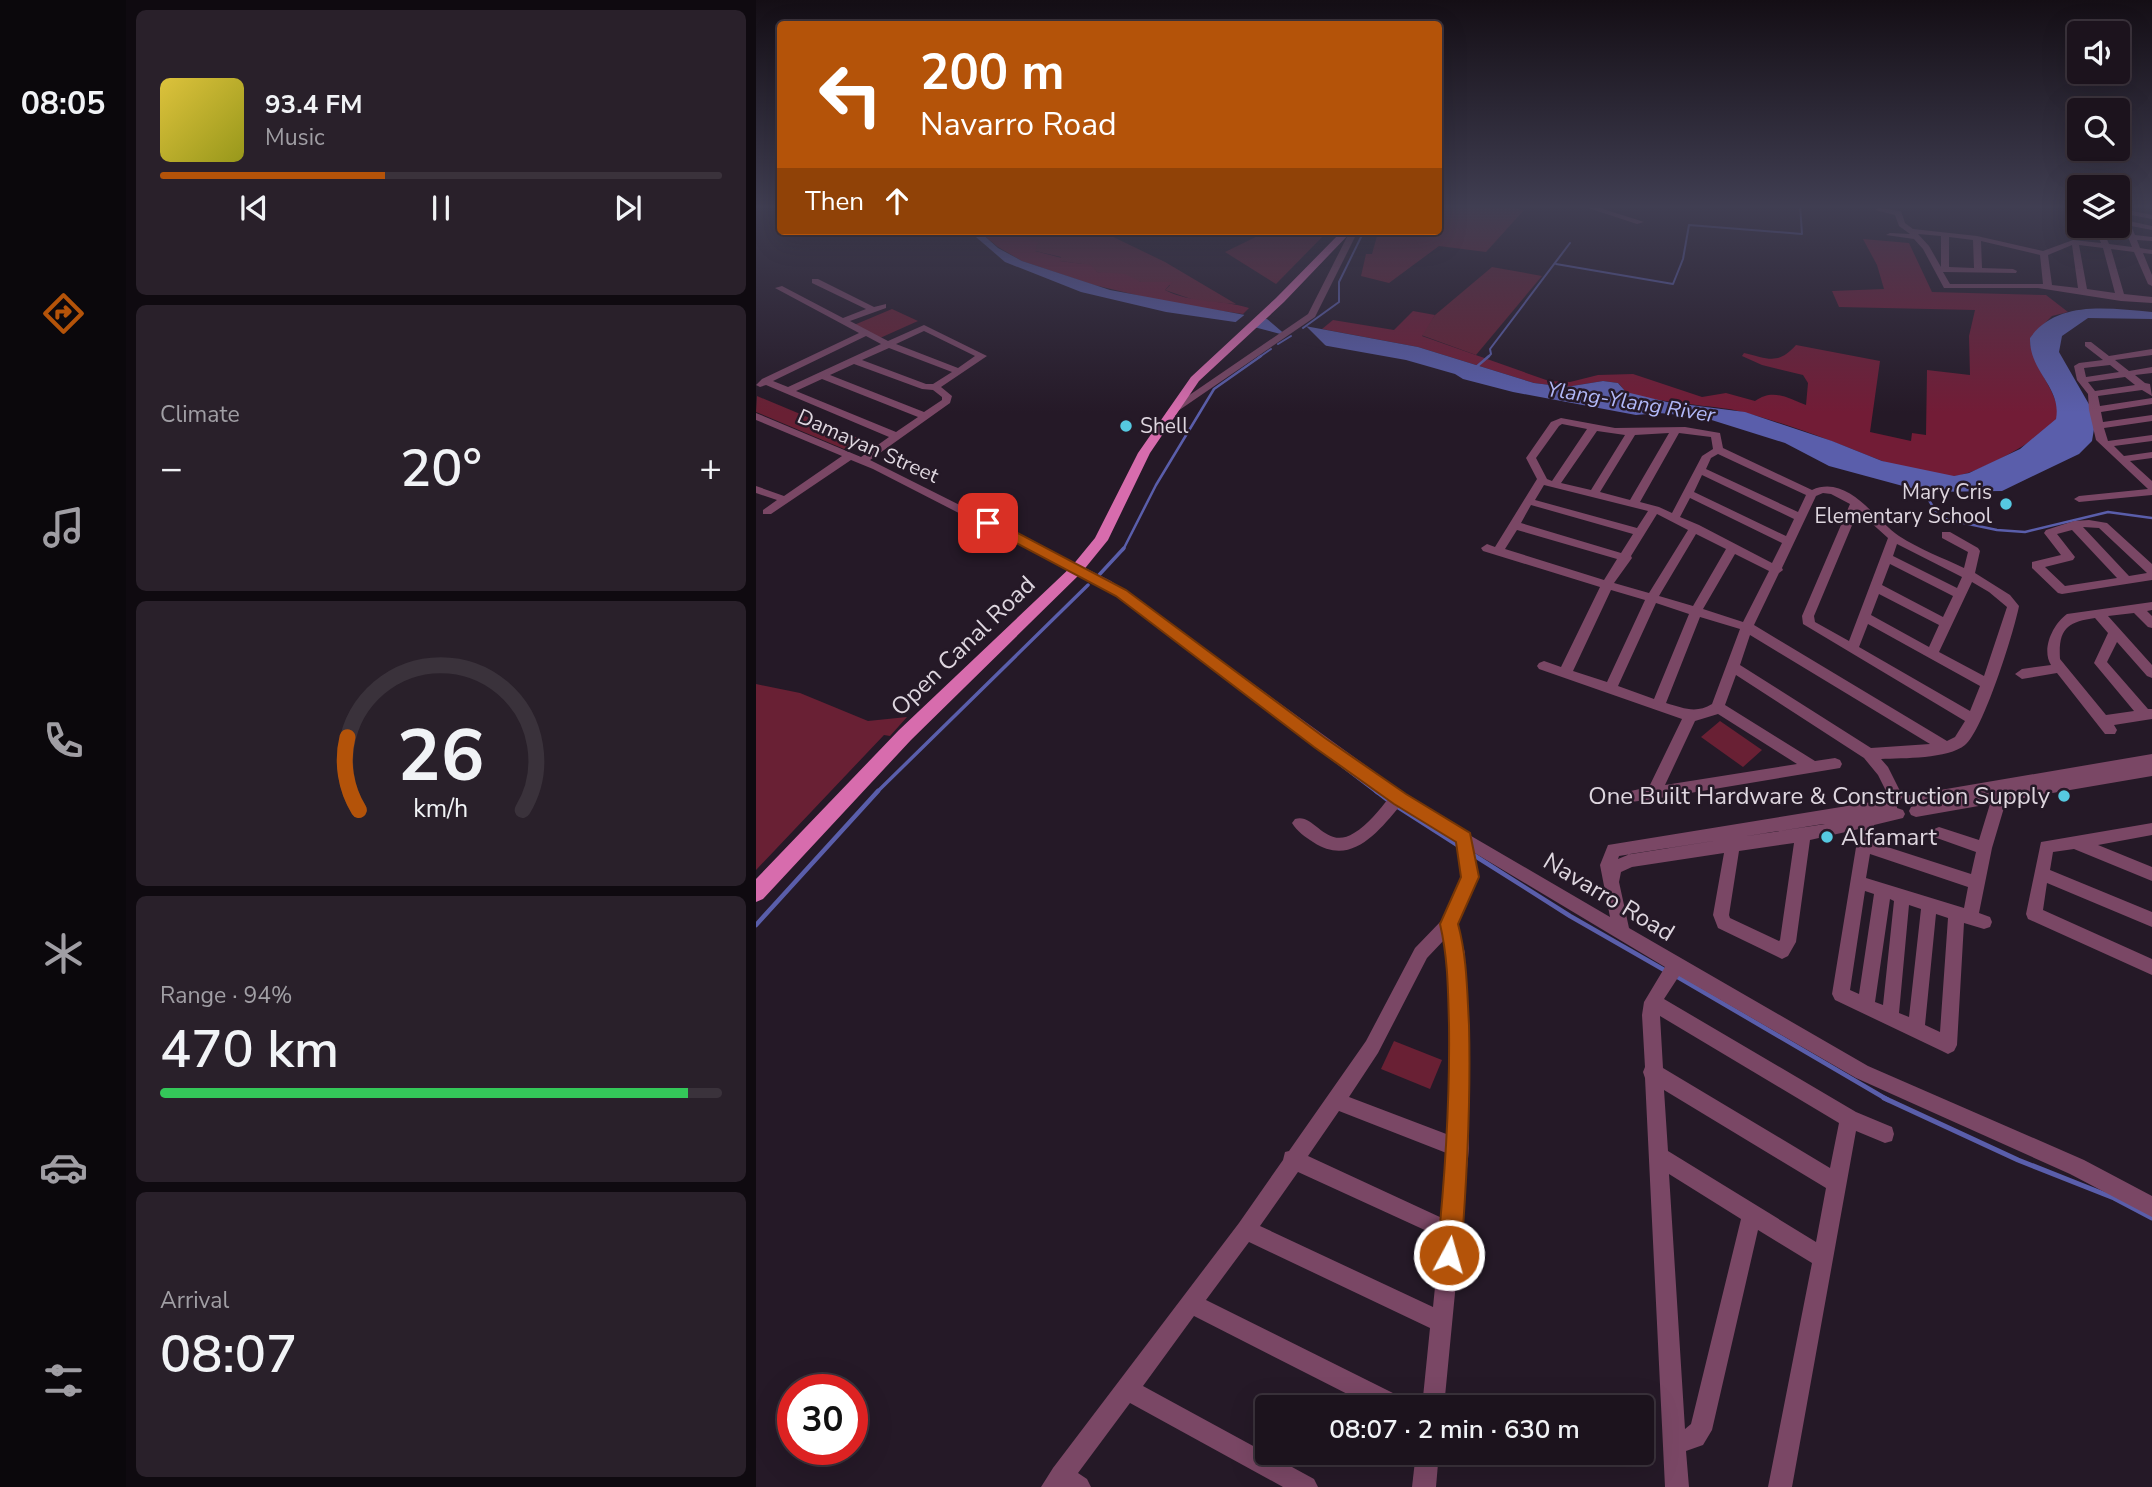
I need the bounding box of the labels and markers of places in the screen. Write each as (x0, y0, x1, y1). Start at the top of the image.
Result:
place label: Shell (1140, 412, 1189, 440)
marker: Shell (1118, 418, 1134, 434)
place label: Mary Cris Elementary School (1814, 478, 1993, 530)
pin (958, 493, 1018, 553)
marker: Mary Cris Elementary School (1998, 496, 2014, 512)
place label: One Built Hardware & Construction Supply (1588, 780, 2051, 812)
marker: One Built Hardware & Construction Supply (2056, 788, 2072, 804)
place label: Alfamart (1841, 821, 1938, 853)
marker: Alfamart (1819, 829, 1835, 845)

